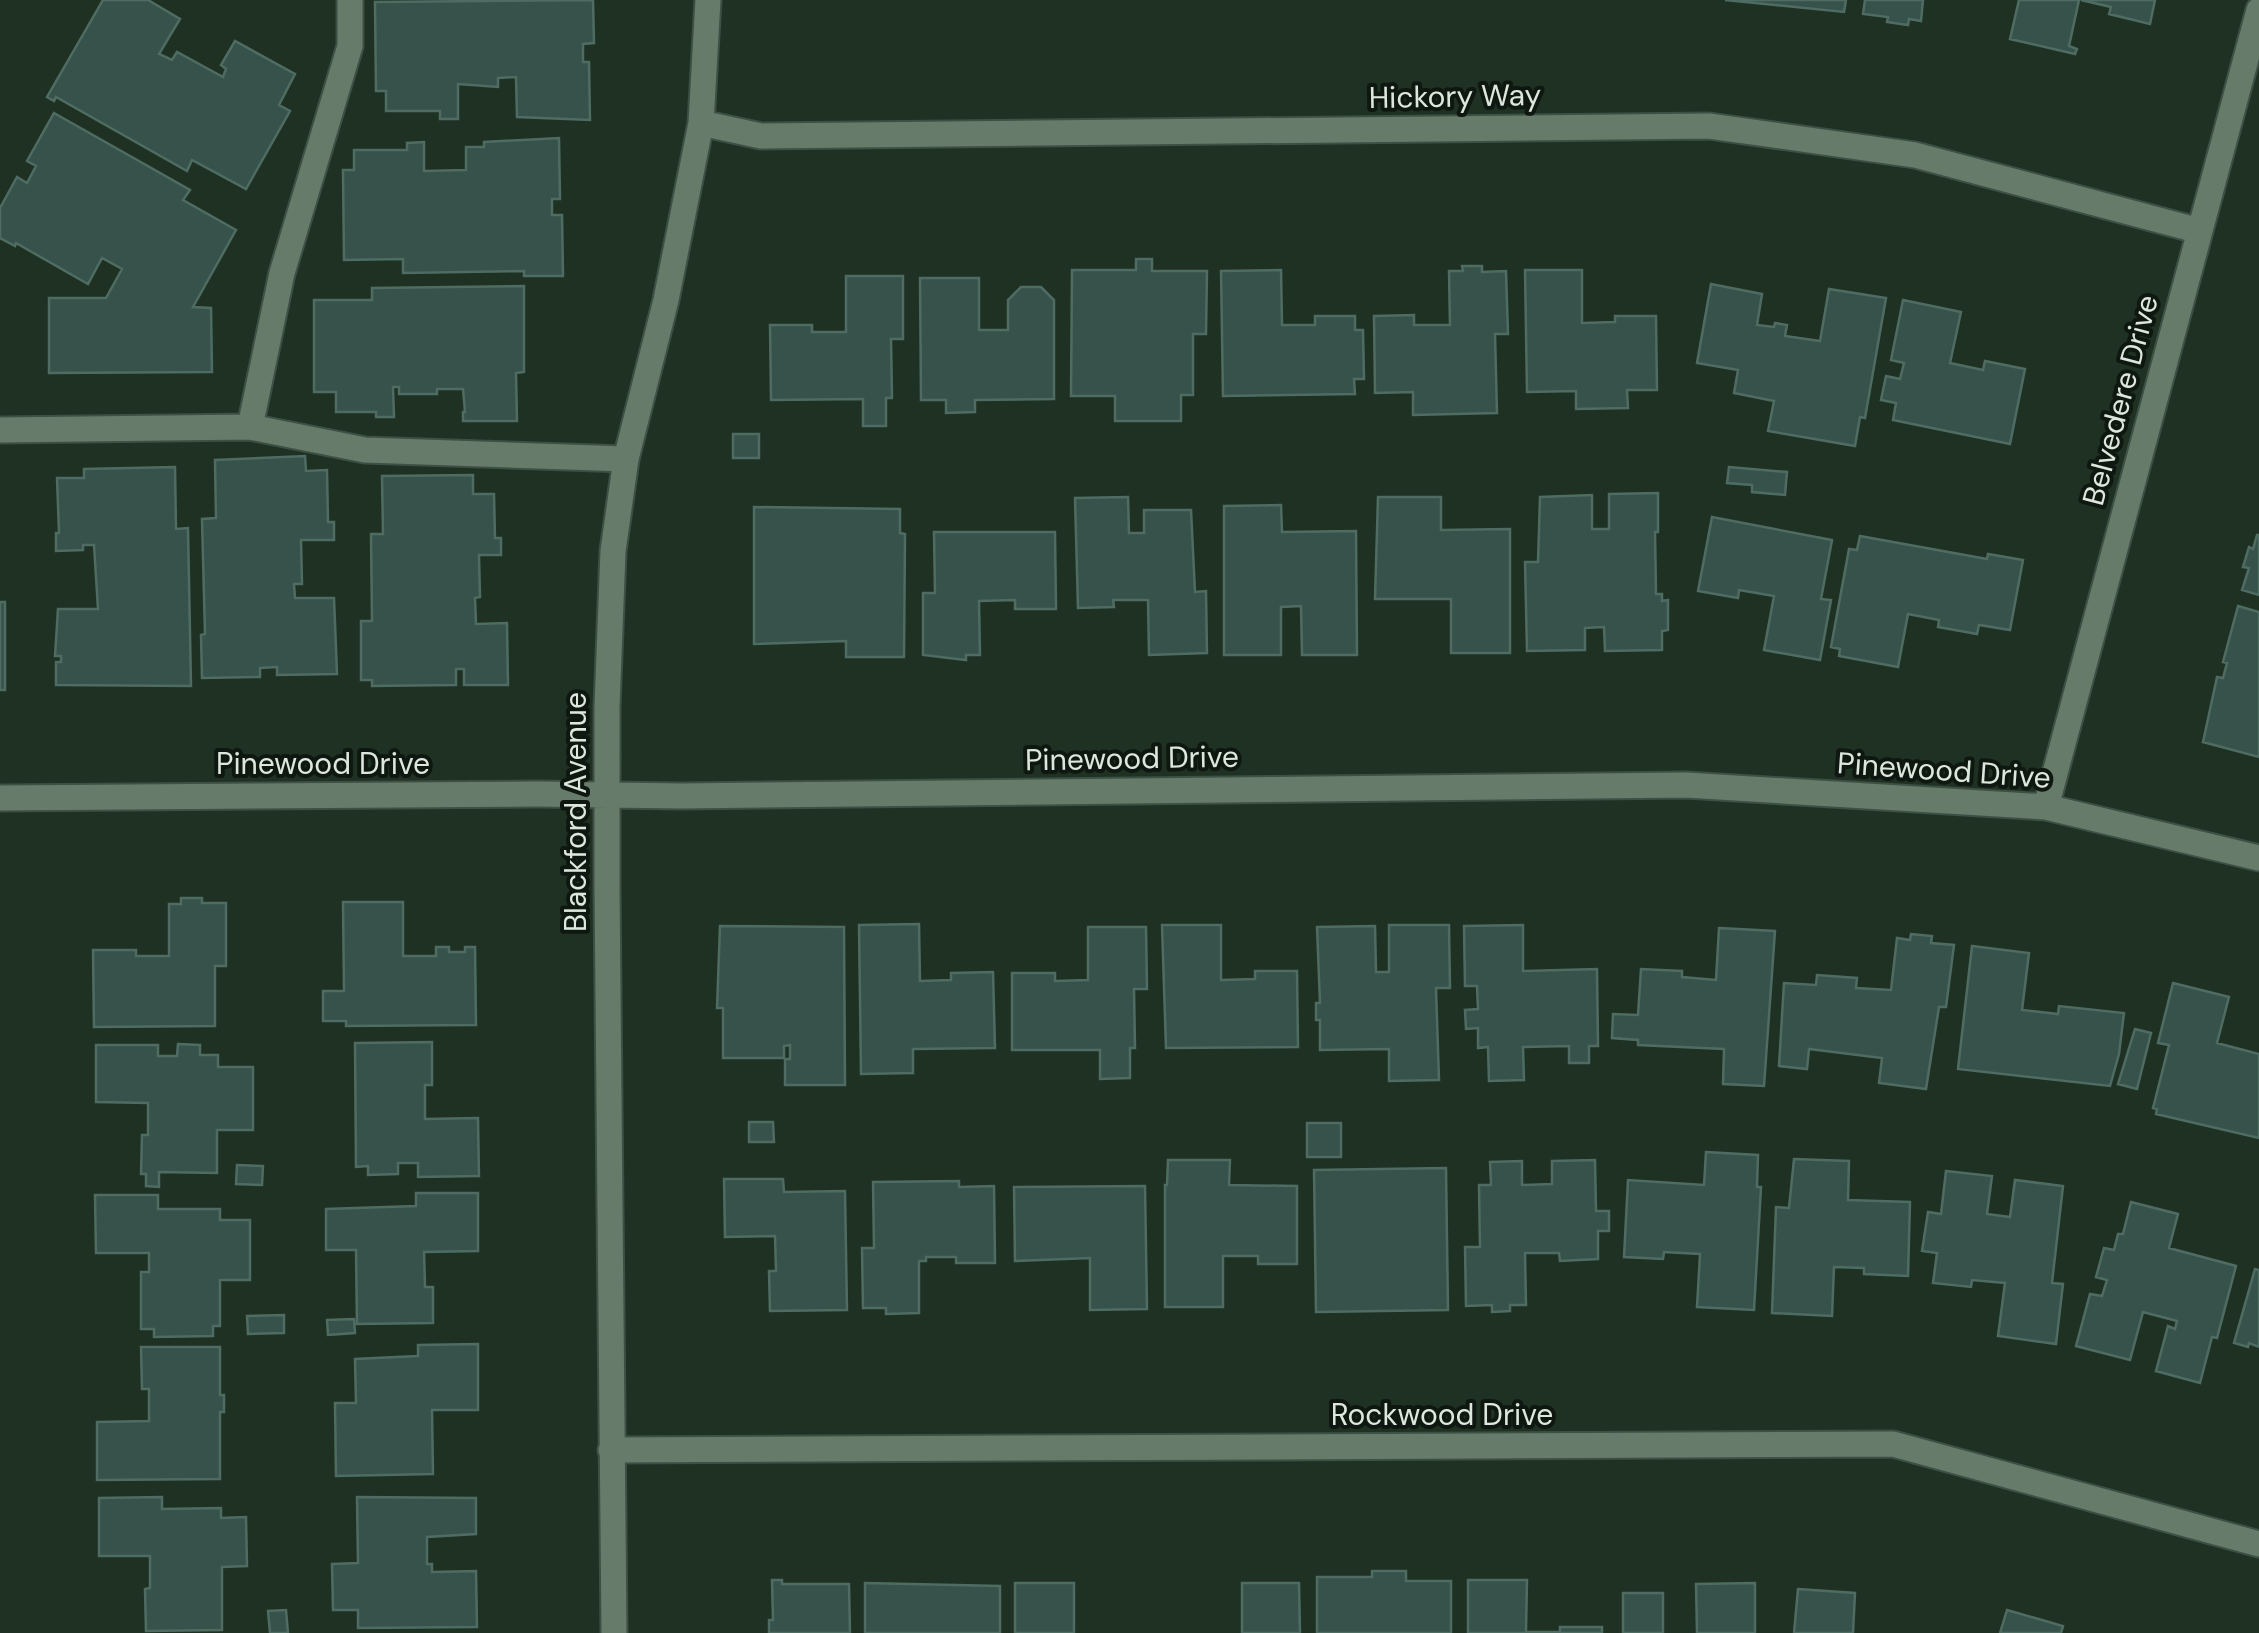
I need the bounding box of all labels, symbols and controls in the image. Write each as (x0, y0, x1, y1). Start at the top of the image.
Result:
street label: Hickory Way (1368, 75, 1542, 117)
street label: Belvedere Drive (2073, 290, 2167, 510)
street label: Blackford Avenue (556, 692, 595, 932)
street label: Pinewood Drive (1025, 737, 1239, 779)
street label: Pinewood Drive (1836, 743, 2052, 797)
street label: Pinewood Drive (216, 744, 430, 783)
street label: Rockwood Drive (1331, 1395, 1553, 1434)

